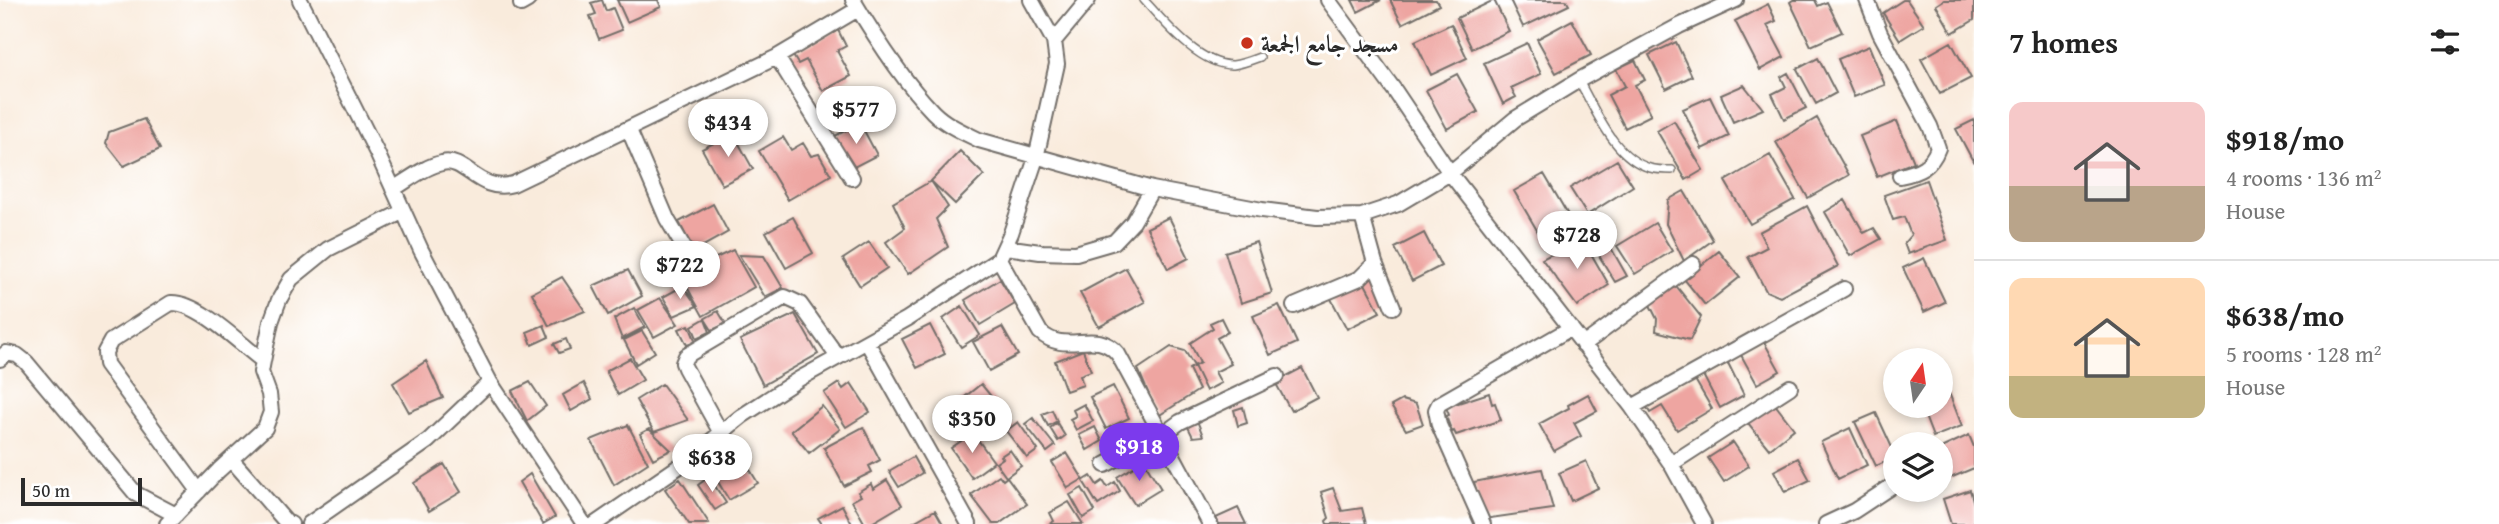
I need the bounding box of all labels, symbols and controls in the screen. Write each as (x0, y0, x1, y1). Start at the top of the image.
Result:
text: 7 homes (2009, 20, 2118, 64)
icon: filters (2426, 23, 2464, 61)
place label: مسجد جامع الجمعة (1261, 26, 1399, 66)
marker: مسجد جامع الجمعة (1239, 35, 1255, 51)
pin: $577 (815, 86, 897, 146)
text: $577 (832, 92, 880, 125)
pin: $434 (687, 100, 769, 159)
text: $434 (704, 105, 752, 138)
text: $918/mo (2226, 117, 2344, 161)
icon: home (2065, 130, 2149, 214)
text: 4 rooms · 136 m² (2226, 161, 2381, 194)
text: House (2226, 194, 2285, 227)
pin: $728 (1536, 212, 1618, 271)
text: $728 (1553, 217, 1601, 250)
pin: $722 (639, 242, 721, 301)
text: $722 (656, 247, 704, 280)
text: $638/mo (2226, 293, 2344, 337)
icon: home (2065, 306, 2149, 390)
text: 5 rooms · 128 m² (2226, 337, 2381, 370)
north arrow (1883, 348, 1953, 418)
map controls (1883, 348, 1953, 502)
text: House (2226, 370, 2285, 403)
pin: $350 (931, 396, 1013, 455)
text: $350 (948, 401, 996, 434)
pin: $918 (1098, 424, 1180, 483)
text: $918 (1115, 429, 1163, 462)
button: layers (1883, 432, 1953, 502)
pin: $638 (671, 434, 753, 494)
text: $638 (688, 440, 736, 473)
scale bar (21, 475, 142, 507)
text: 50 m (32, 476, 70, 504)

